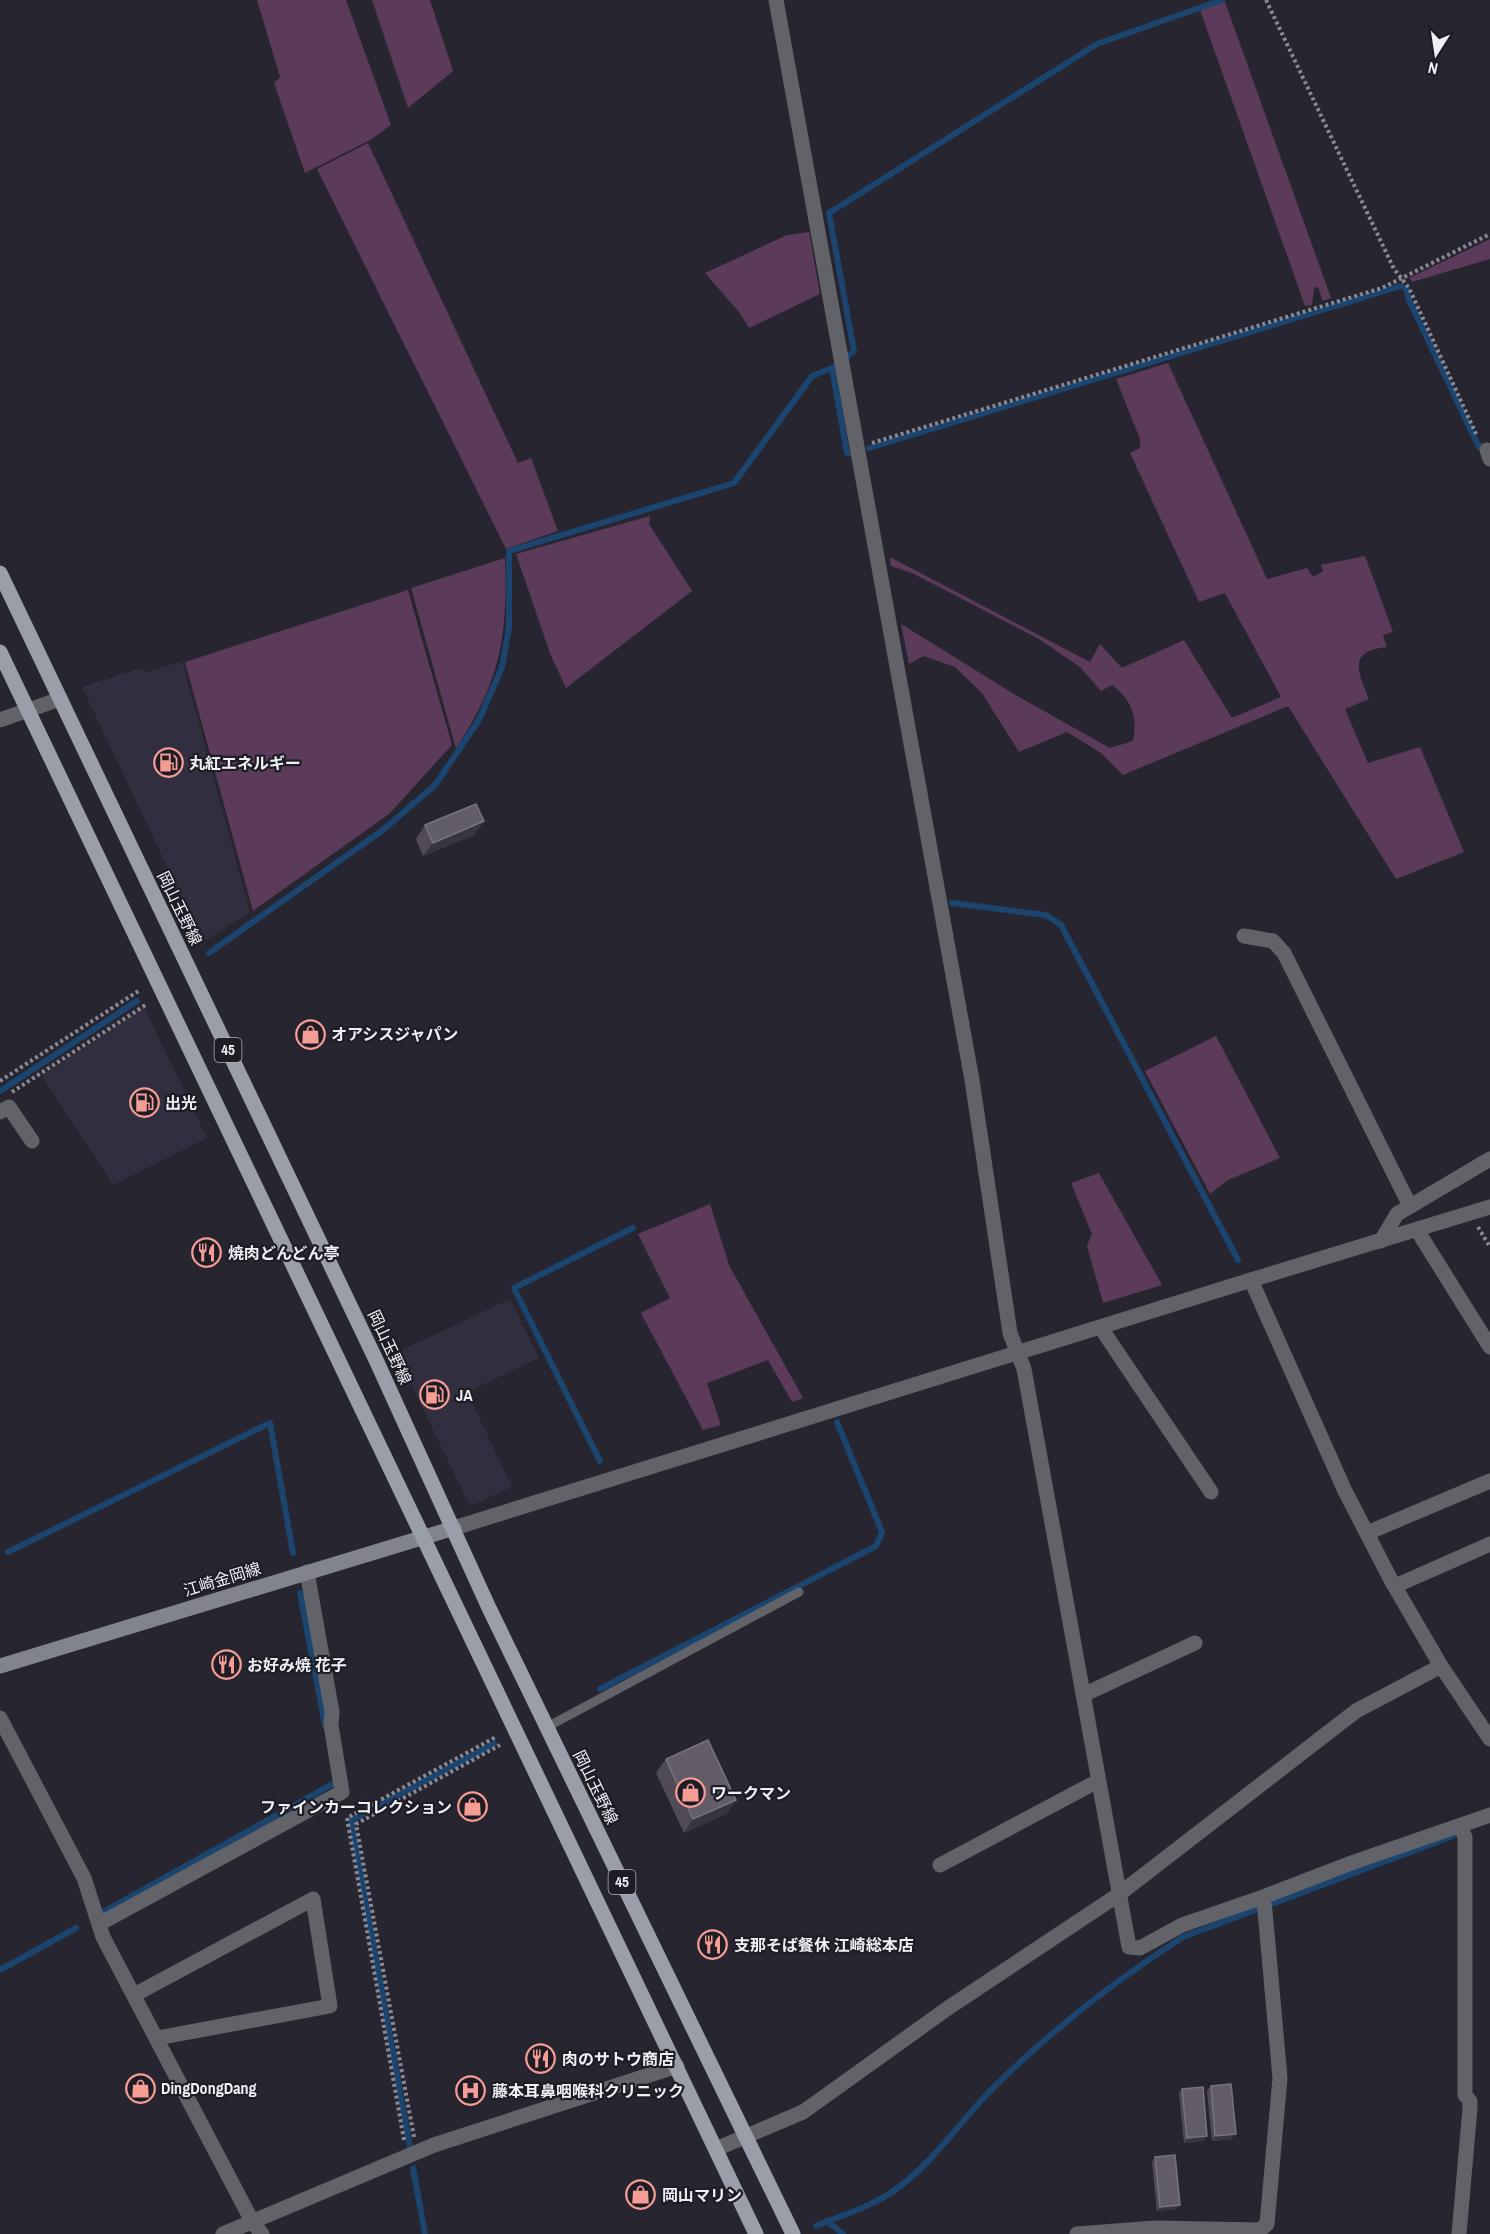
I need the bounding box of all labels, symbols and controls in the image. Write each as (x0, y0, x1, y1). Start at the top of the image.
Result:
north arrow (1406, 24, 1466, 84)
text: N (1426, 57, 1440, 80)
fuel station icon: 丸紅エネルギー (152, 747, 184, 779)
place label: 丸紅エネルギー (189, 752, 301, 774)
street label: 岡山玉野線 (153, 867, 207, 949)
shop icon: オアシスジャパン (294, 1018, 326, 1050)
place label: オアシスジャパン (331, 1023, 458, 1045)
road number: 45 (214, 1038, 242, 1062)
fuel station icon: 出光 (128, 1087, 160, 1119)
place label: 出光 (165, 1092, 197, 1114)
restaurant icon: 焼肉どんどん亭 (191, 1237, 223, 1269)
place label: 焼肉どんどん亭 (228, 1242, 340, 1264)
street label: 岡山玉野線 (363, 1306, 417, 1388)
fuel station icon: JA (419, 1379, 451, 1411)
place label: JA (456, 1384, 473, 1406)
street label: 江崎金岡線 (181, 1557, 263, 1601)
restaurant icon: お好み焼 花子 (210, 1649, 242, 1681)
place label: お好み焼 花子 (247, 1654, 347, 1676)
street label: 岡山玉野線 (569, 1746, 623, 1828)
shop icon: ワークマン (674, 1777, 706, 1809)
place label: ワークマン (711, 1782, 791, 1804)
shop icon: ファインカーコレクション (457, 1791, 489, 1823)
place label: ファインカーコレクション (260, 1796, 452, 1818)
road number: 45 (608, 1870, 636, 1894)
restaurant icon: 支那そば餐休 江崎総本店 (697, 1929, 729, 1961)
place label: 支那そば餐休 江崎総本店 (734, 1934, 914, 1956)
restaurant icon: 肉のサトウ商店 (525, 2043, 557, 2075)
place label: 肉のサトウ商店 (562, 2048, 674, 2070)
shop icon: DingDongDang (124, 2072, 156, 2104)
hospital icon: 藤本耳鼻咽喉科クリニック (455, 2075, 487, 2107)
place label: DingDongDang (161, 2077, 256, 2099)
place label: 藤本耳鼻咽喉科クリニック (492, 2080, 684, 2102)
shop icon: 岡山マリン (625, 2179, 657, 2211)
place label: 岡山マリン (662, 2184, 742, 2206)

